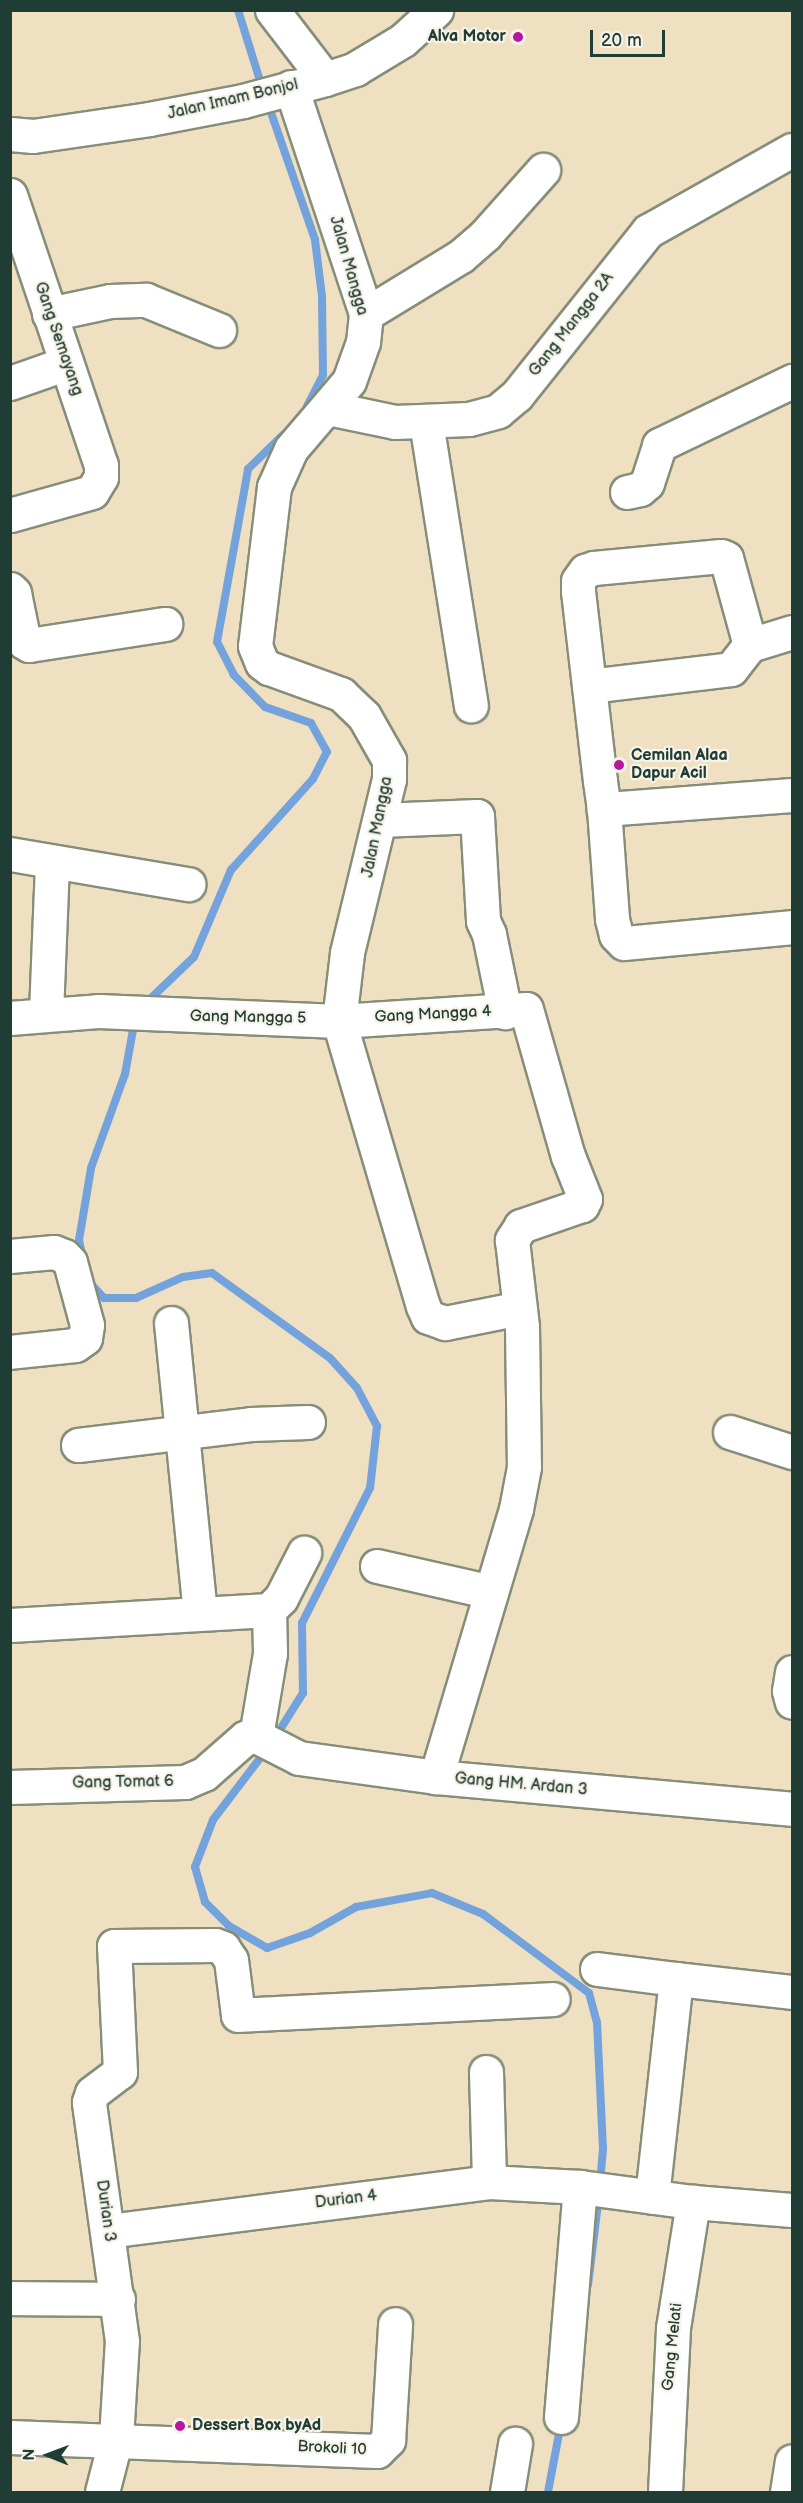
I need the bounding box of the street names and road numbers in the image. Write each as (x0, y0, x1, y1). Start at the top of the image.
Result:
street label: Jalan Imam Bonjol (166, 76, 300, 124)
street label: Jalan Mangga (325, 214, 371, 318)
street label: Gang Mangga 2A (525, 269, 619, 381)
street label: Gang Semayang (30, 280, 86, 398)
street label: Jalan Mangga (359, 775, 397, 879)
street label: Gang Mangga 4 (374, 1002, 492, 1028)
street label: Gang Mangga 5 (190, 1007, 306, 1029)
street label: Gang HM. Ardan 3 (454, 1770, 588, 1800)
street label: Gang Tomat 6 (72, 1773, 174, 1793)
street label: Durian 3 (91, 2179, 119, 2243)
street label: Durian 4 (314, 2187, 378, 2213)
street label: Gang Melati (659, 2302, 687, 2392)
street label: Brokoli 10 (297, 2438, 367, 2460)

